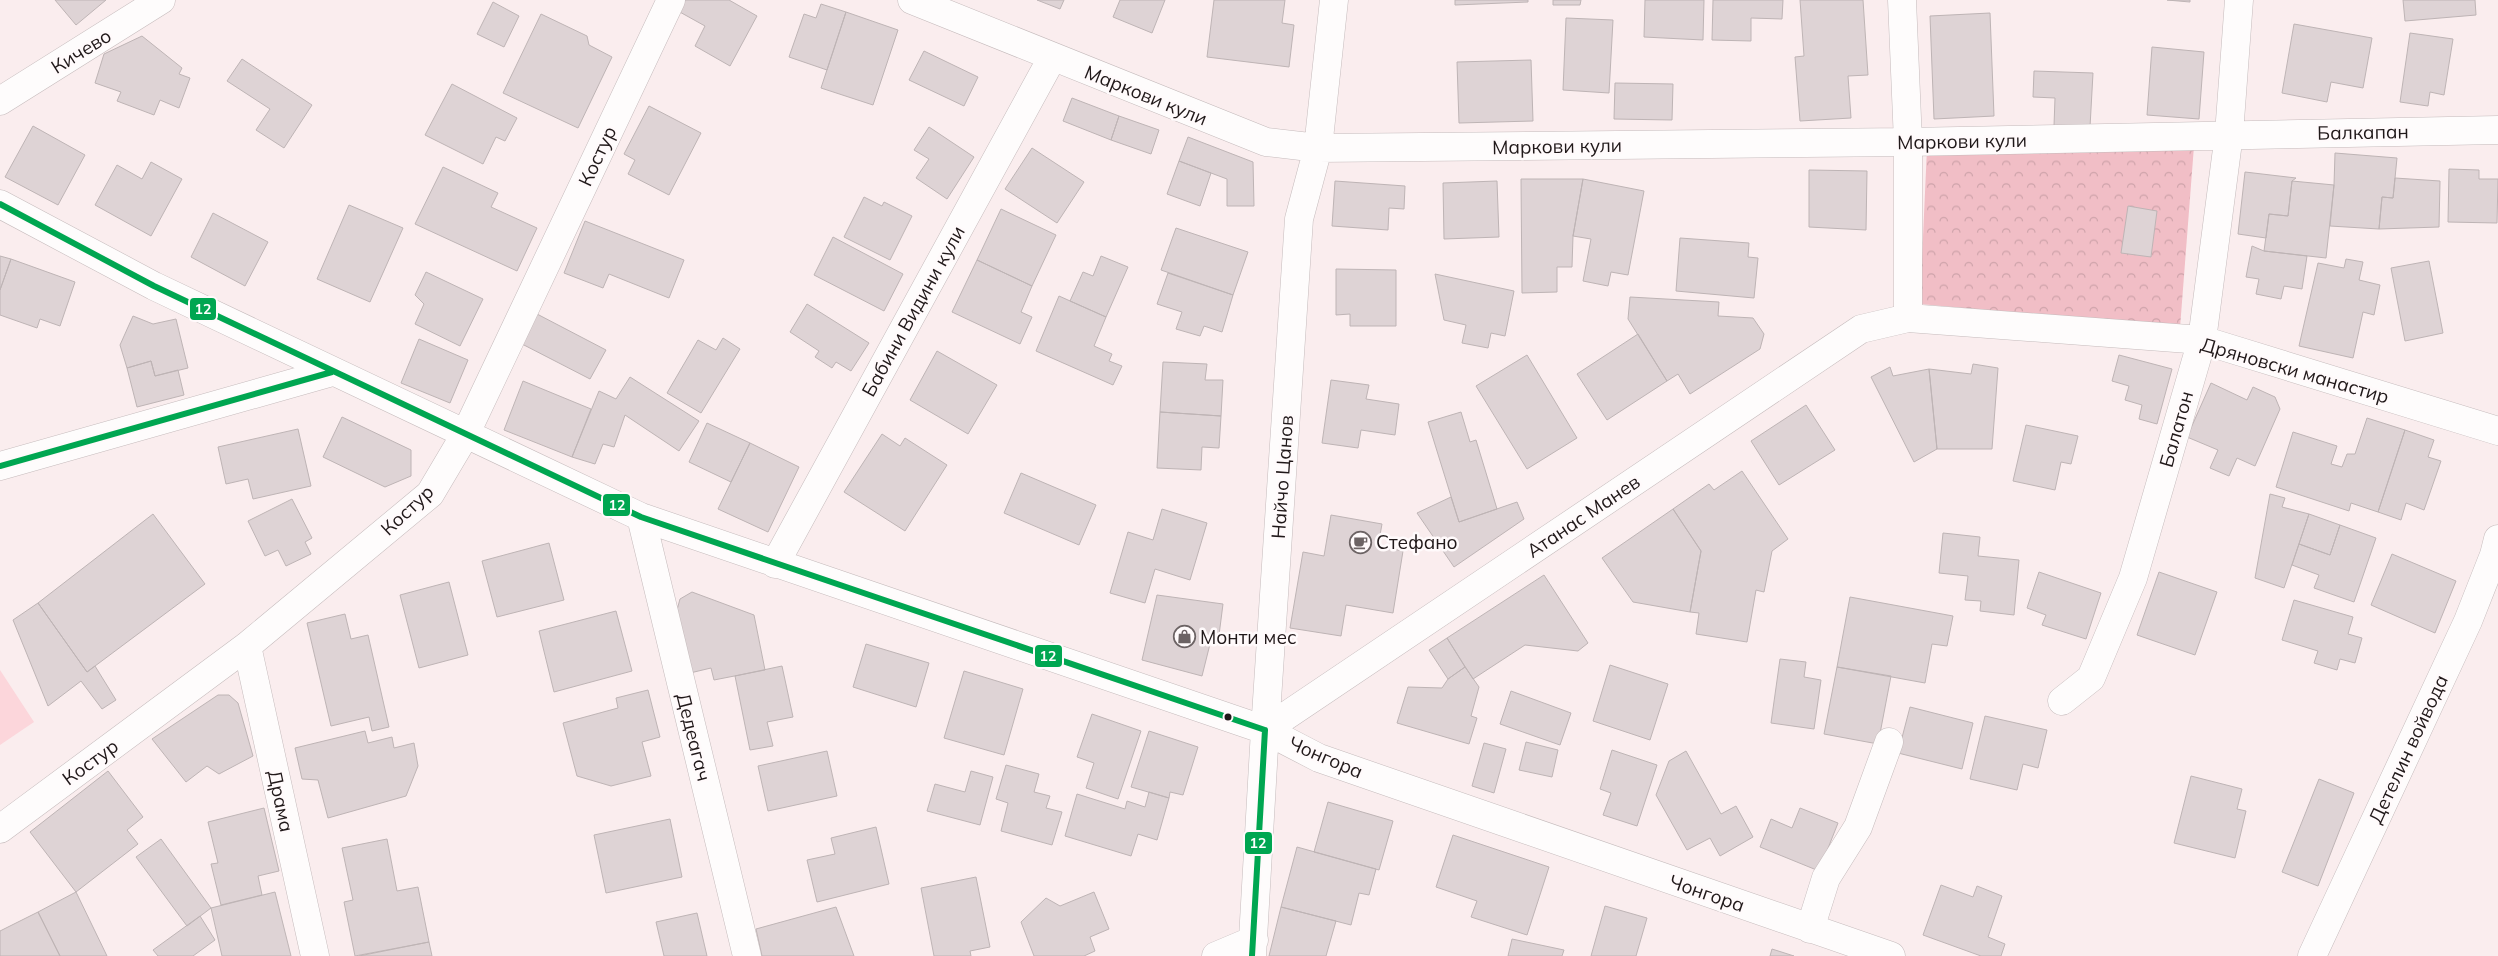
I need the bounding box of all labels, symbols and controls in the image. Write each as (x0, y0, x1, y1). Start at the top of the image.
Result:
street label: Кичево (46, 23, 116, 79)
street label: Маркови кули (1081, 60, 1211, 130)
street label: Балкапан (2317, 119, 2409, 145)
street label: Костур (573, 122, 621, 190)
street label: Маркови кули (1897, 128, 2027, 154)
street label: Маркови кули (1492, 133, 1622, 159)
street label: Бабини Видини кули (856, 221, 970, 401)
line badge: 12 (189, 297, 217, 321)
text: 12 (195, 300, 211, 318)
street label: Дряновски манастир (2198, 332, 2392, 408)
street label: Балатон (2154, 388, 2198, 470)
street label: Найчо Цанов (1266, 414, 1298, 540)
street label: Атанас Манев (1522, 469, 1644, 563)
street label: Костур (376, 480, 438, 540)
line badge: 12 (602, 493, 631, 517)
text: 12 (609, 496, 625, 514)
cafe icon: Стефано (1348, 530, 1372, 554)
place label: Стефано (1376, 530, 1458, 554)
shop icon: Монти мес (1172, 625, 1196, 649)
place label: Монти мес (1200, 625, 1297, 649)
line badge: 12 (1034, 644, 1063, 668)
text: 12 (1040, 647, 1056, 665)
street label: Детелин войвода (2363, 671, 2453, 827)
street label: Дедеагач (671, 690, 717, 784)
unlabelled marker (1223, 712, 1233, 722)
street label: Чонгора (1285, 731, 1367, 783)
street label: Костур (57, 734, 123, 790)
street label: Драма (263, 768, 299, 834)
line badge: 12 (1244, 831, 1273, 855)
text: 12 (1250, 834, 1266, 852)
street label: Чонгора (1666, 869, 1748, 917)

